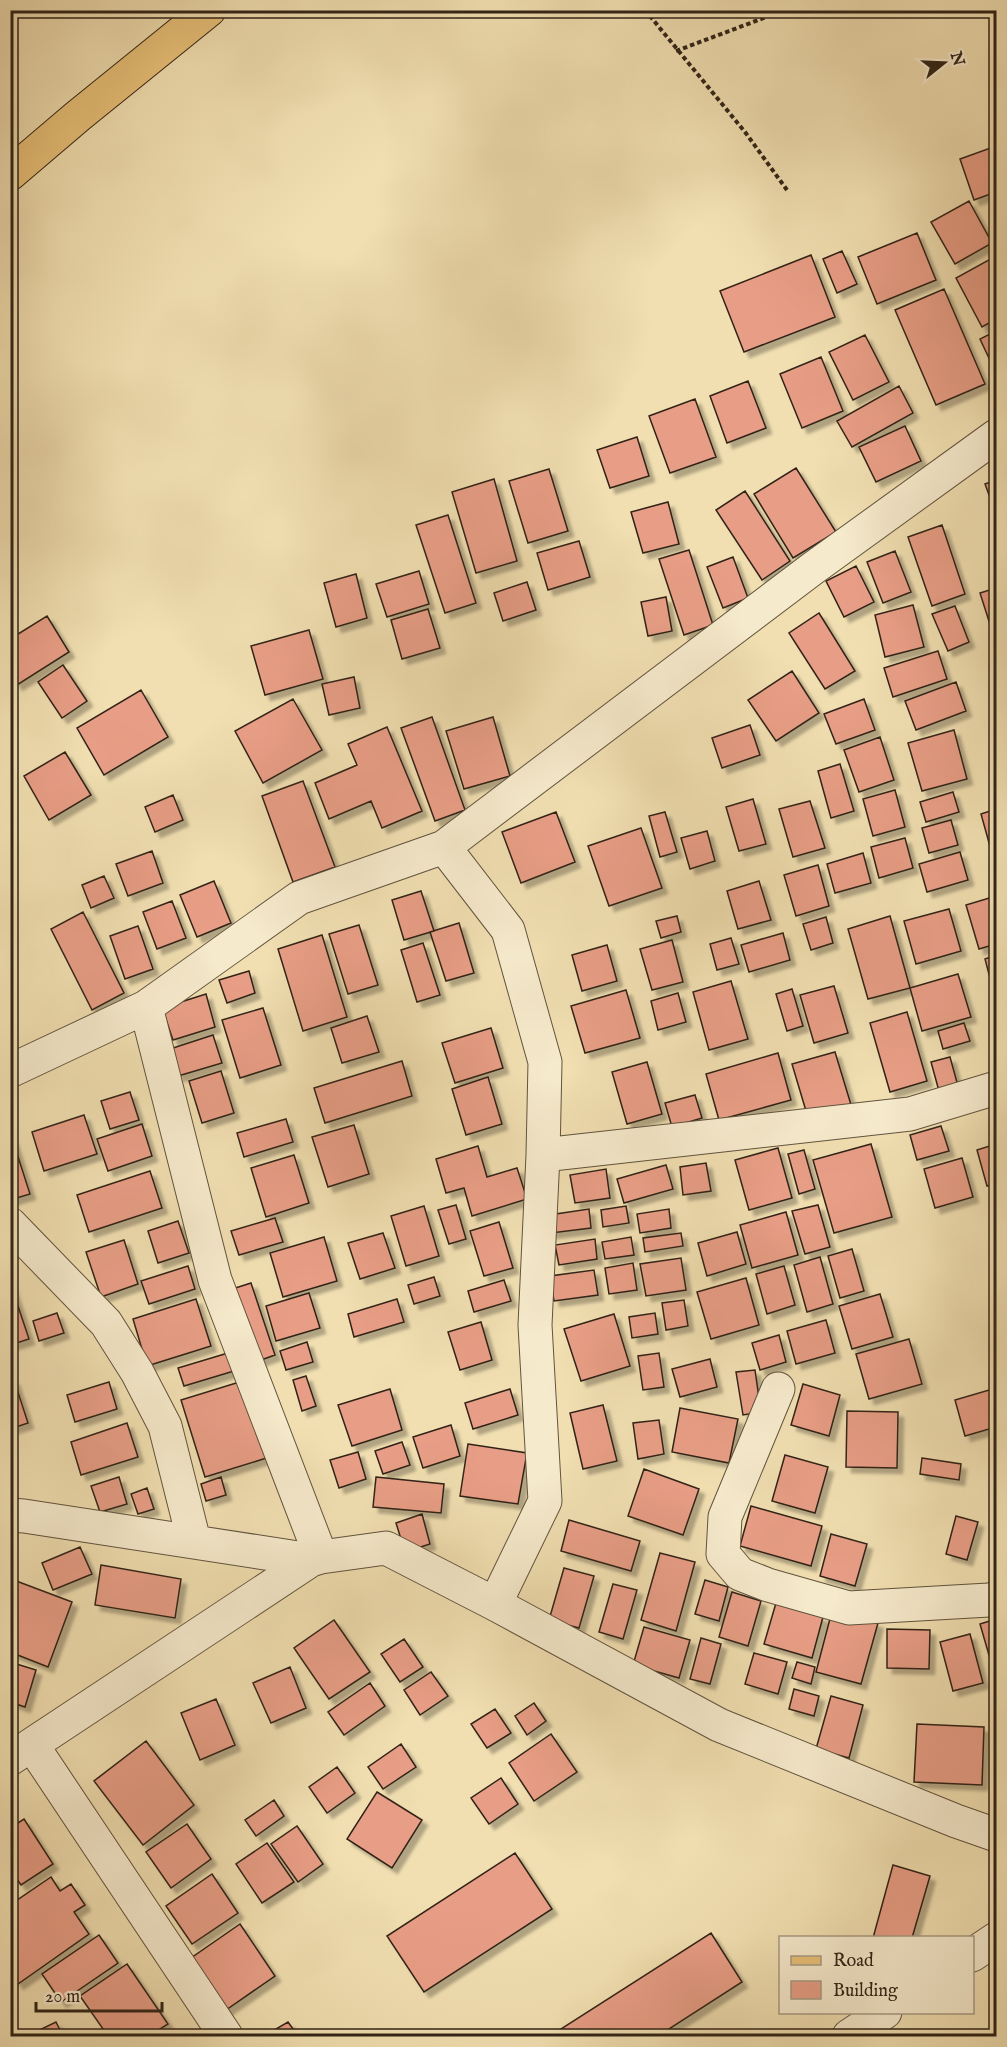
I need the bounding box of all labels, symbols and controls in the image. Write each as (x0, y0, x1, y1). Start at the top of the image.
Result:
north arrow (914, 33, 974, 93)
text: N (944, 48, 968, 69)
legend (779, 1936, 974, 2014)
text: Road (833, 1950, 874, 1973)
scale bar (36, 1975, 162, 2013)
text: Building (833, 1980, 898, 2003)
text: 20 m (45, 1986, 80, 2009)

